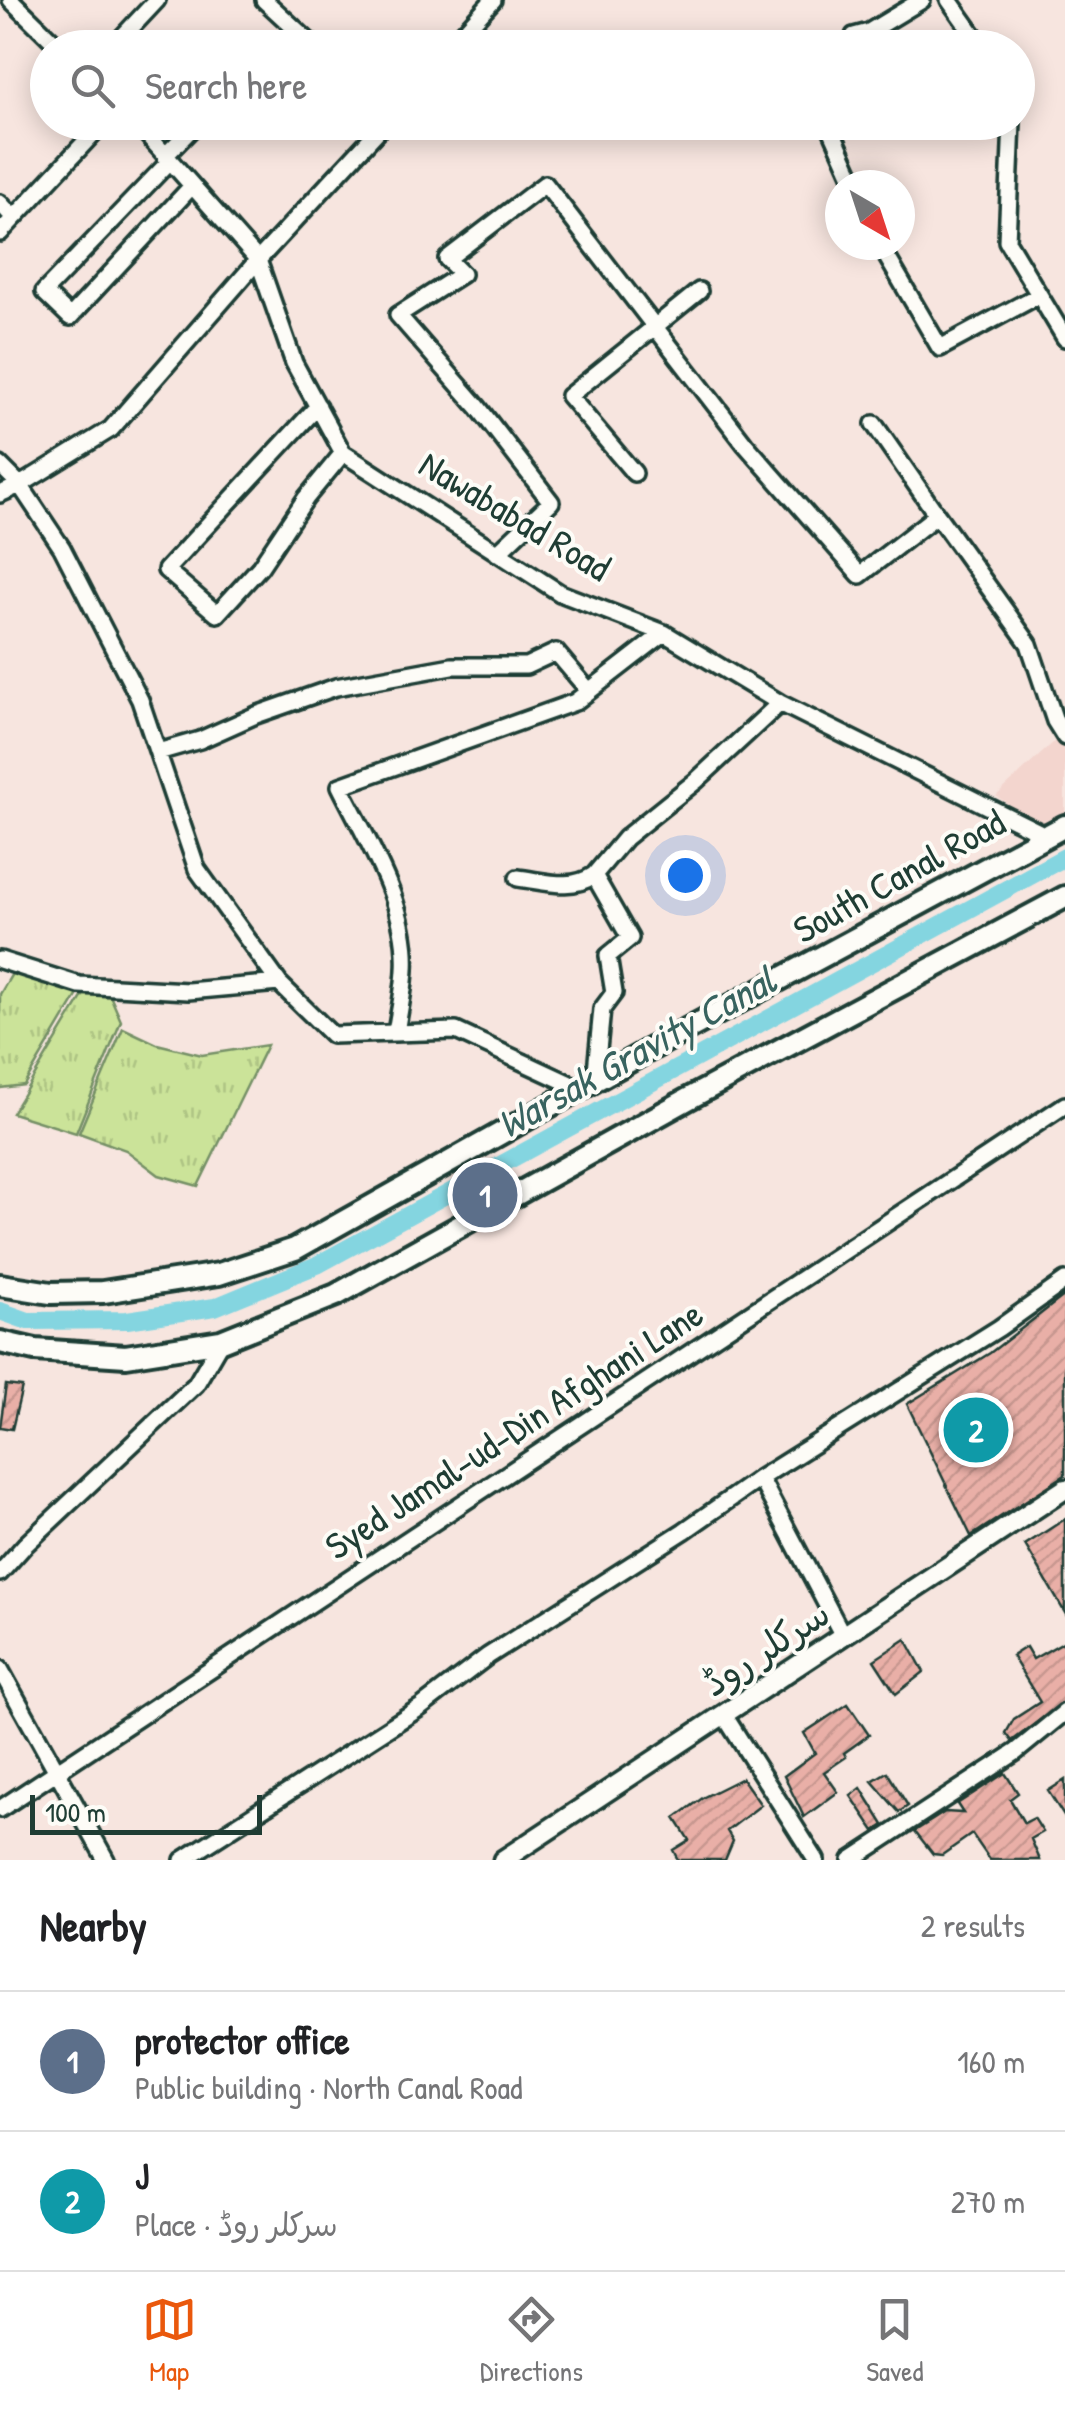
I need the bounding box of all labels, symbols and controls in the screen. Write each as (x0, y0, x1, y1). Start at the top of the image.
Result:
search box (30, 30, 1035, 140)
icon: search (65, 58, 120, 113)
text: Search here (145, 59, 307, 111)
north arrow (825, 170, 915, 260)
street label: Nawababad Road (410, 438, 621, 593)
street label: South Canal Road (783, 795, 1014, 955)
your location (660, 850, 711, 901)
water label: Warsak Gravity Canal (487, 951, 787, 1151)
pin: 1 (452, 1158, 518, 1232)
street label: Syed Jamal-ud-Din Afghani Lane (314, 1287, 713, 1571)
pin: 2 (944, 1392, 1008, 1468)
street label: سرکلر روڈ (692, 1587, 839, 1708)
scale bar (30, 1790, 262, 1834)
text: 100 m (45, 1793, 106, 1831)
text: Nearby (40, 1897, 147, 1954)
text: 2 results (921, 1904, 1025, 1947)
text: protector office (135, 2014, 350, 2066)
text: 1 (67, 2040, 78, 2083)
text: 160 m (957, 2040, 1025, 2083)
text: Public building · North Canal Road (135, 2066, 522, 2109)
text: J (135, 2149, 149, 2201)
text: 2 (65, 2180, 80, 2223)
text: 270 m (951, 2180, 1025, 2223)
text: Place · سرکلر روڈ (135, 2203, 338, 2246)
tab: Map (142, 2292, 197, 2390)
tab: Directions (480, 2292, 583, 2390)
tab: Saved (866, 2292, 923, 2390)

